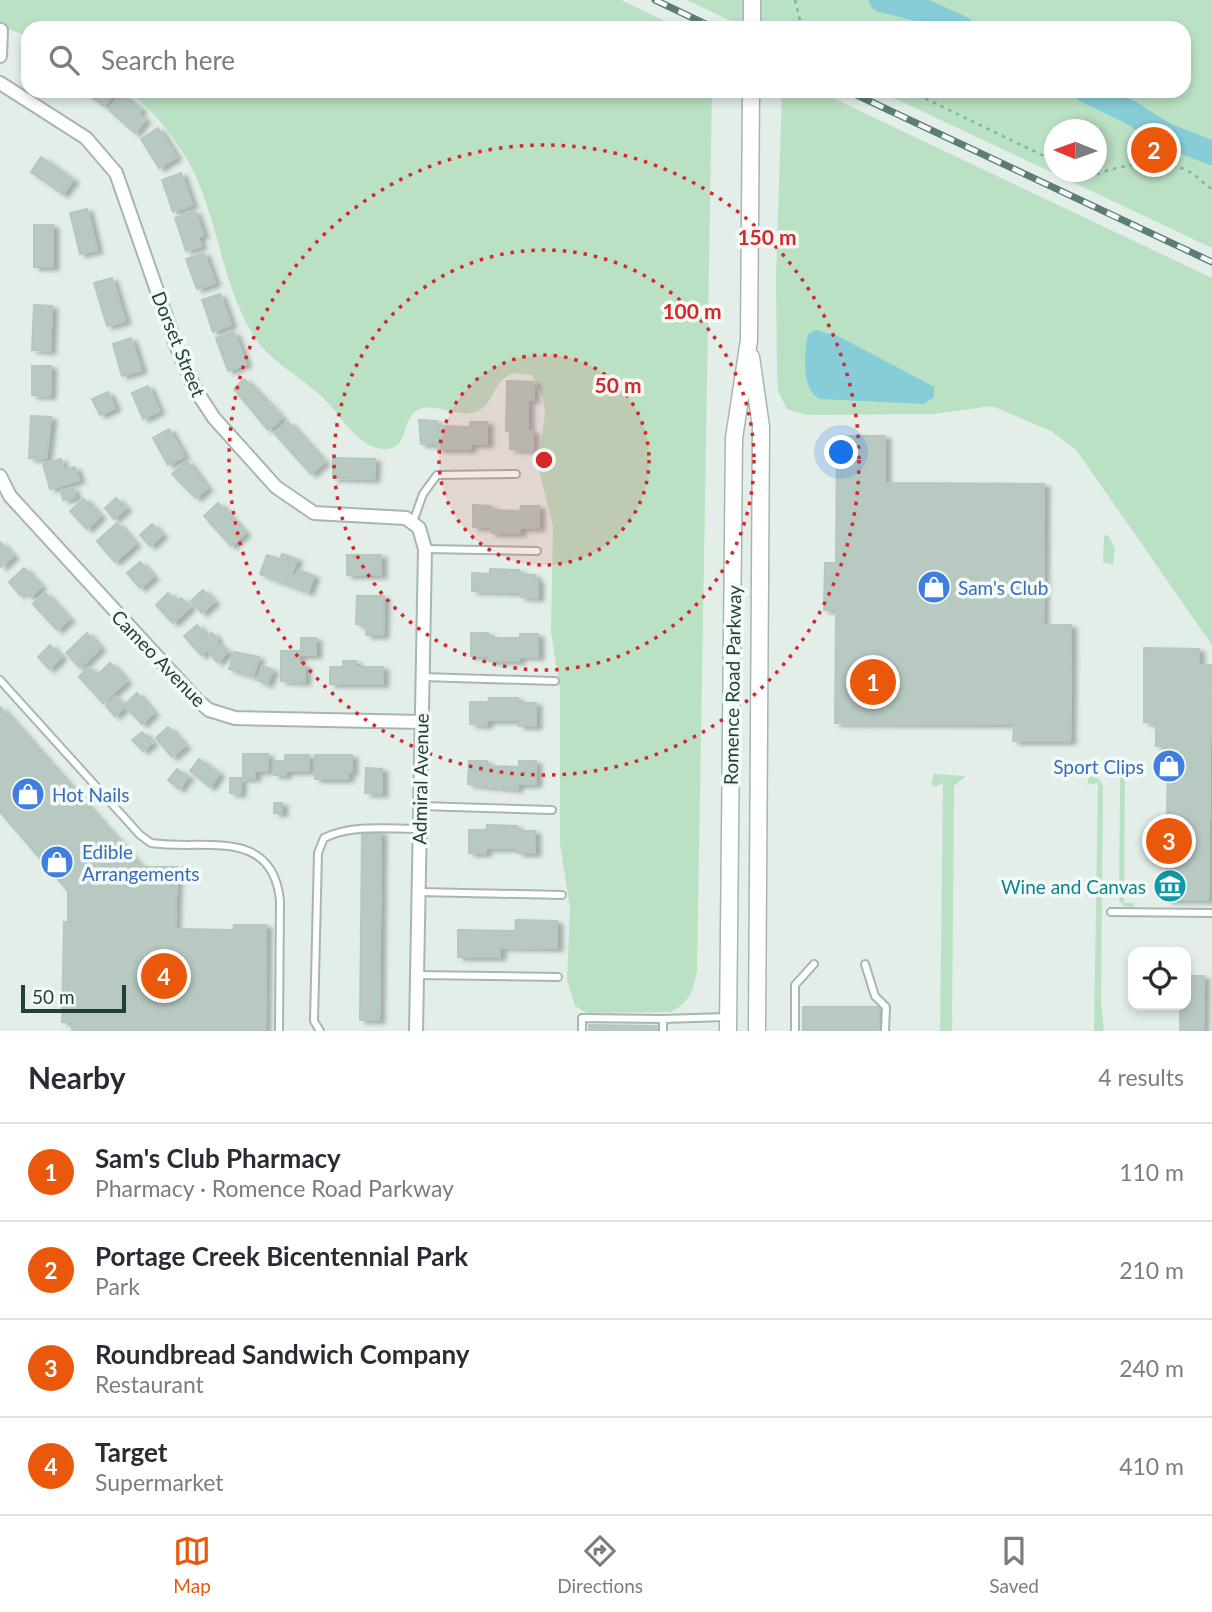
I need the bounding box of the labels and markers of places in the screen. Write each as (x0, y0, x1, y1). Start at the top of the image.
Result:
pin: 2 (1131, 124, 1177, 176)
centre of rings (532, 448, 556, 472)
shop icon: Sam's Club (915, 568, 953, 606)
place label: Sam's Club (958, 576, 1048, 599)
pin: 1 (850, 656, 896, 708)
shop icon: Sport Clips (1150, 747, 1188, 785)
place label: Sport Clips (1053, 755, 1144, 778)
shop icon: Hot Nails (9, 775, 47, 813)
place label: Hot Nails (52, 783, 129, 806)
pin: 3 (1146, 815, 1192, 867)
place label: Edible Arrangements (82, 840, 199, 885)
shop icon: Edible Arrangements (38, 843, 76, 881)
museum icon: Wine and Canvas (1151, 867, 1189, 905)
place label: Wine and Canvas (1001, 875, 1146, 898)
pin: 4 (141, 950, 187, 1002)

